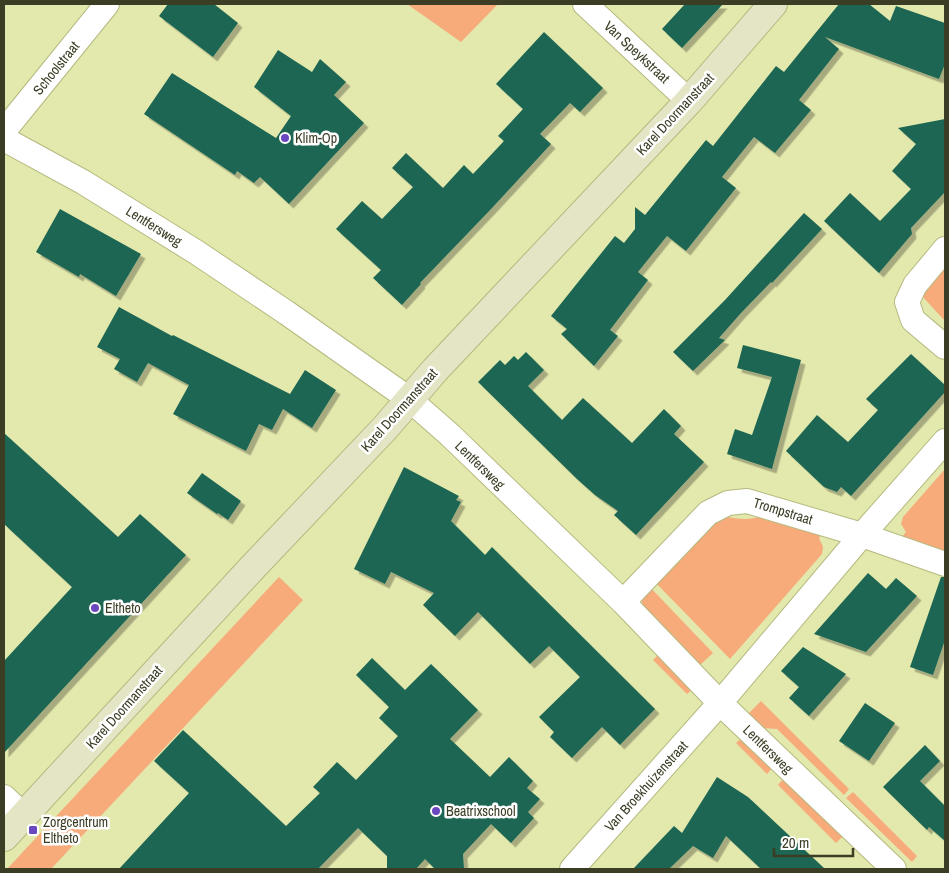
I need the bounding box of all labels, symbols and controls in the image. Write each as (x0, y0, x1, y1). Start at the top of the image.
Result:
street label: Van Speykstraat (600, 17, 674, 87)
street label: Schoolstraat (29, 38, 83, 98)
street label: Karel Doormanstraat (632, 69, 718, 159)
place label: Klim-Op (295, 129, 337, 147)
marker: Klim-Op (279, 132, 291, 144)
street label: Lentfersweg (123, 202, 186, 251)
street label: Karel Doormanstraat (357, 365, 441, 455)
street label: Lentfersweg (451, 437, 509, 494)
street label: Trompstraat (751, 493, 815, 529)
place label: Eltheto (105, 599, 141, 617)
marker: Eltheto (89, 602, 101, 614)
street label: Karel Doormanstraat (82, 662, 166, 752)
street label: Lentfersweg (739, 721, 797, 778)
street label: Van Broekhuizenstraat (601, 737, 691, 835)
place label: Beatrixschool (446, 802, 516, 820)
marker: Beatrixschool (430, 805, 442, 817)
place label: Zorgcentrum Eltheto (43, 813, 108, 847)
marker: Zorgcentrum Eltheto (27, 824, 39, 836)
scale bar (774, 826, 853, 858)
text: 20 m (782, 832, 809, 853)

